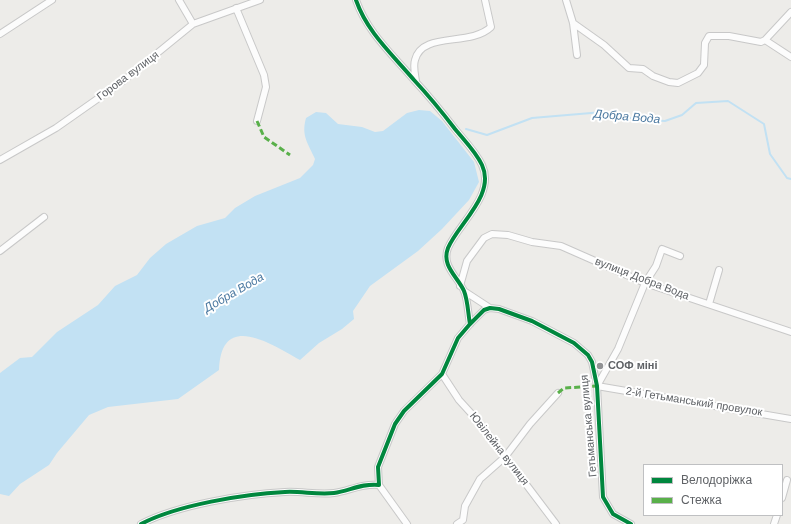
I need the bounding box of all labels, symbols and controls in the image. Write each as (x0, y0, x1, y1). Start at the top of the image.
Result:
street label: Горова вулиця (94, 48, 162, 104)
water label: Добра Вода (593, 107, 661, 127)
street label: вулиця Добра Вода (593, 255, 691, 303)
water label: Добра Вода (202, 270, 266, 316)
place label: СОФ міні (608, 359, 658, 373)
marker: СОФ міні (595, 361, 605, 371)
street label: Гетьманська вулиця (578, 374, 600, 478)
street label: 2-й Гетьманський провулок (625, 385, 763, 419)
street label: Ювілейна вулиця (466, 410, 532, 488)
legend (643, 464, 783, 516)
text: Велодоріжка (681, 473, 752, 487)
text: Стежка (681, 493, 722, 507)

